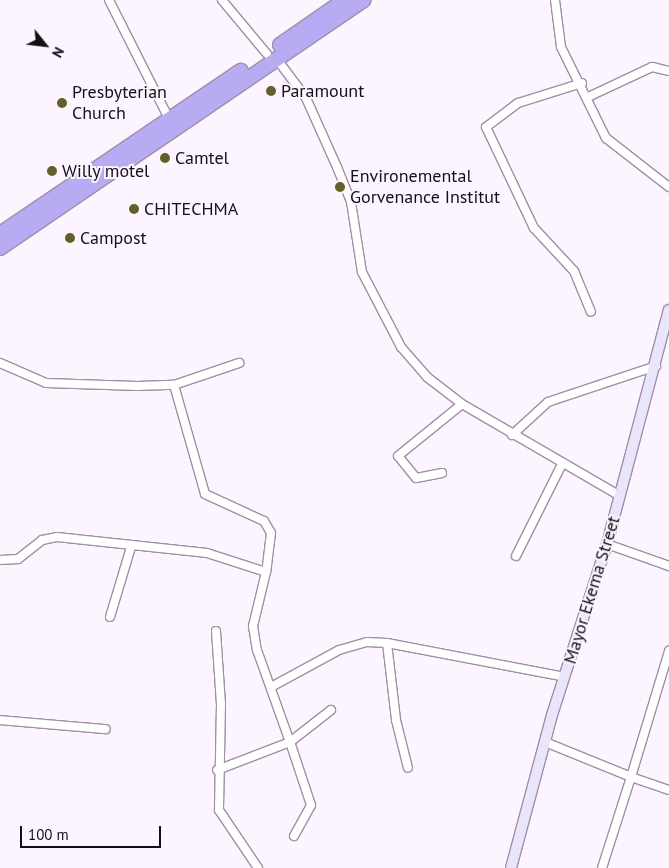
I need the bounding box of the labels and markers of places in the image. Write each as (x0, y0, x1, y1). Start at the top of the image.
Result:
place label: Paramount (281, 80, 364, 102)
place label: Presbyterian Church (72, 82, 167, 125)
marker: Paramount (265, 85, 277, 97)
marker: Presbyterian Church (56, 97, 68, 109)
place label: Camtel (175, 147, 229, 169)
marker: Camtel (159, 152, 171, 164)
place label: Willy motel (62, 160, 150, 182)
marker: Willy motel (46, 165, 58, 177)
place label: Environemental Gorvenance Institut (350, 166, 500, 208)
marker: Environemental Gorvenance Institut (334, 181, 346, 193)
place label: CHITECHMA (144, 198, 238, 220)
marker: CHITECHMA (128, 203, 140, 215)
place label: Campost (80, 227, 147, 249)
marker: Campost (64, 232, 76, 244)

